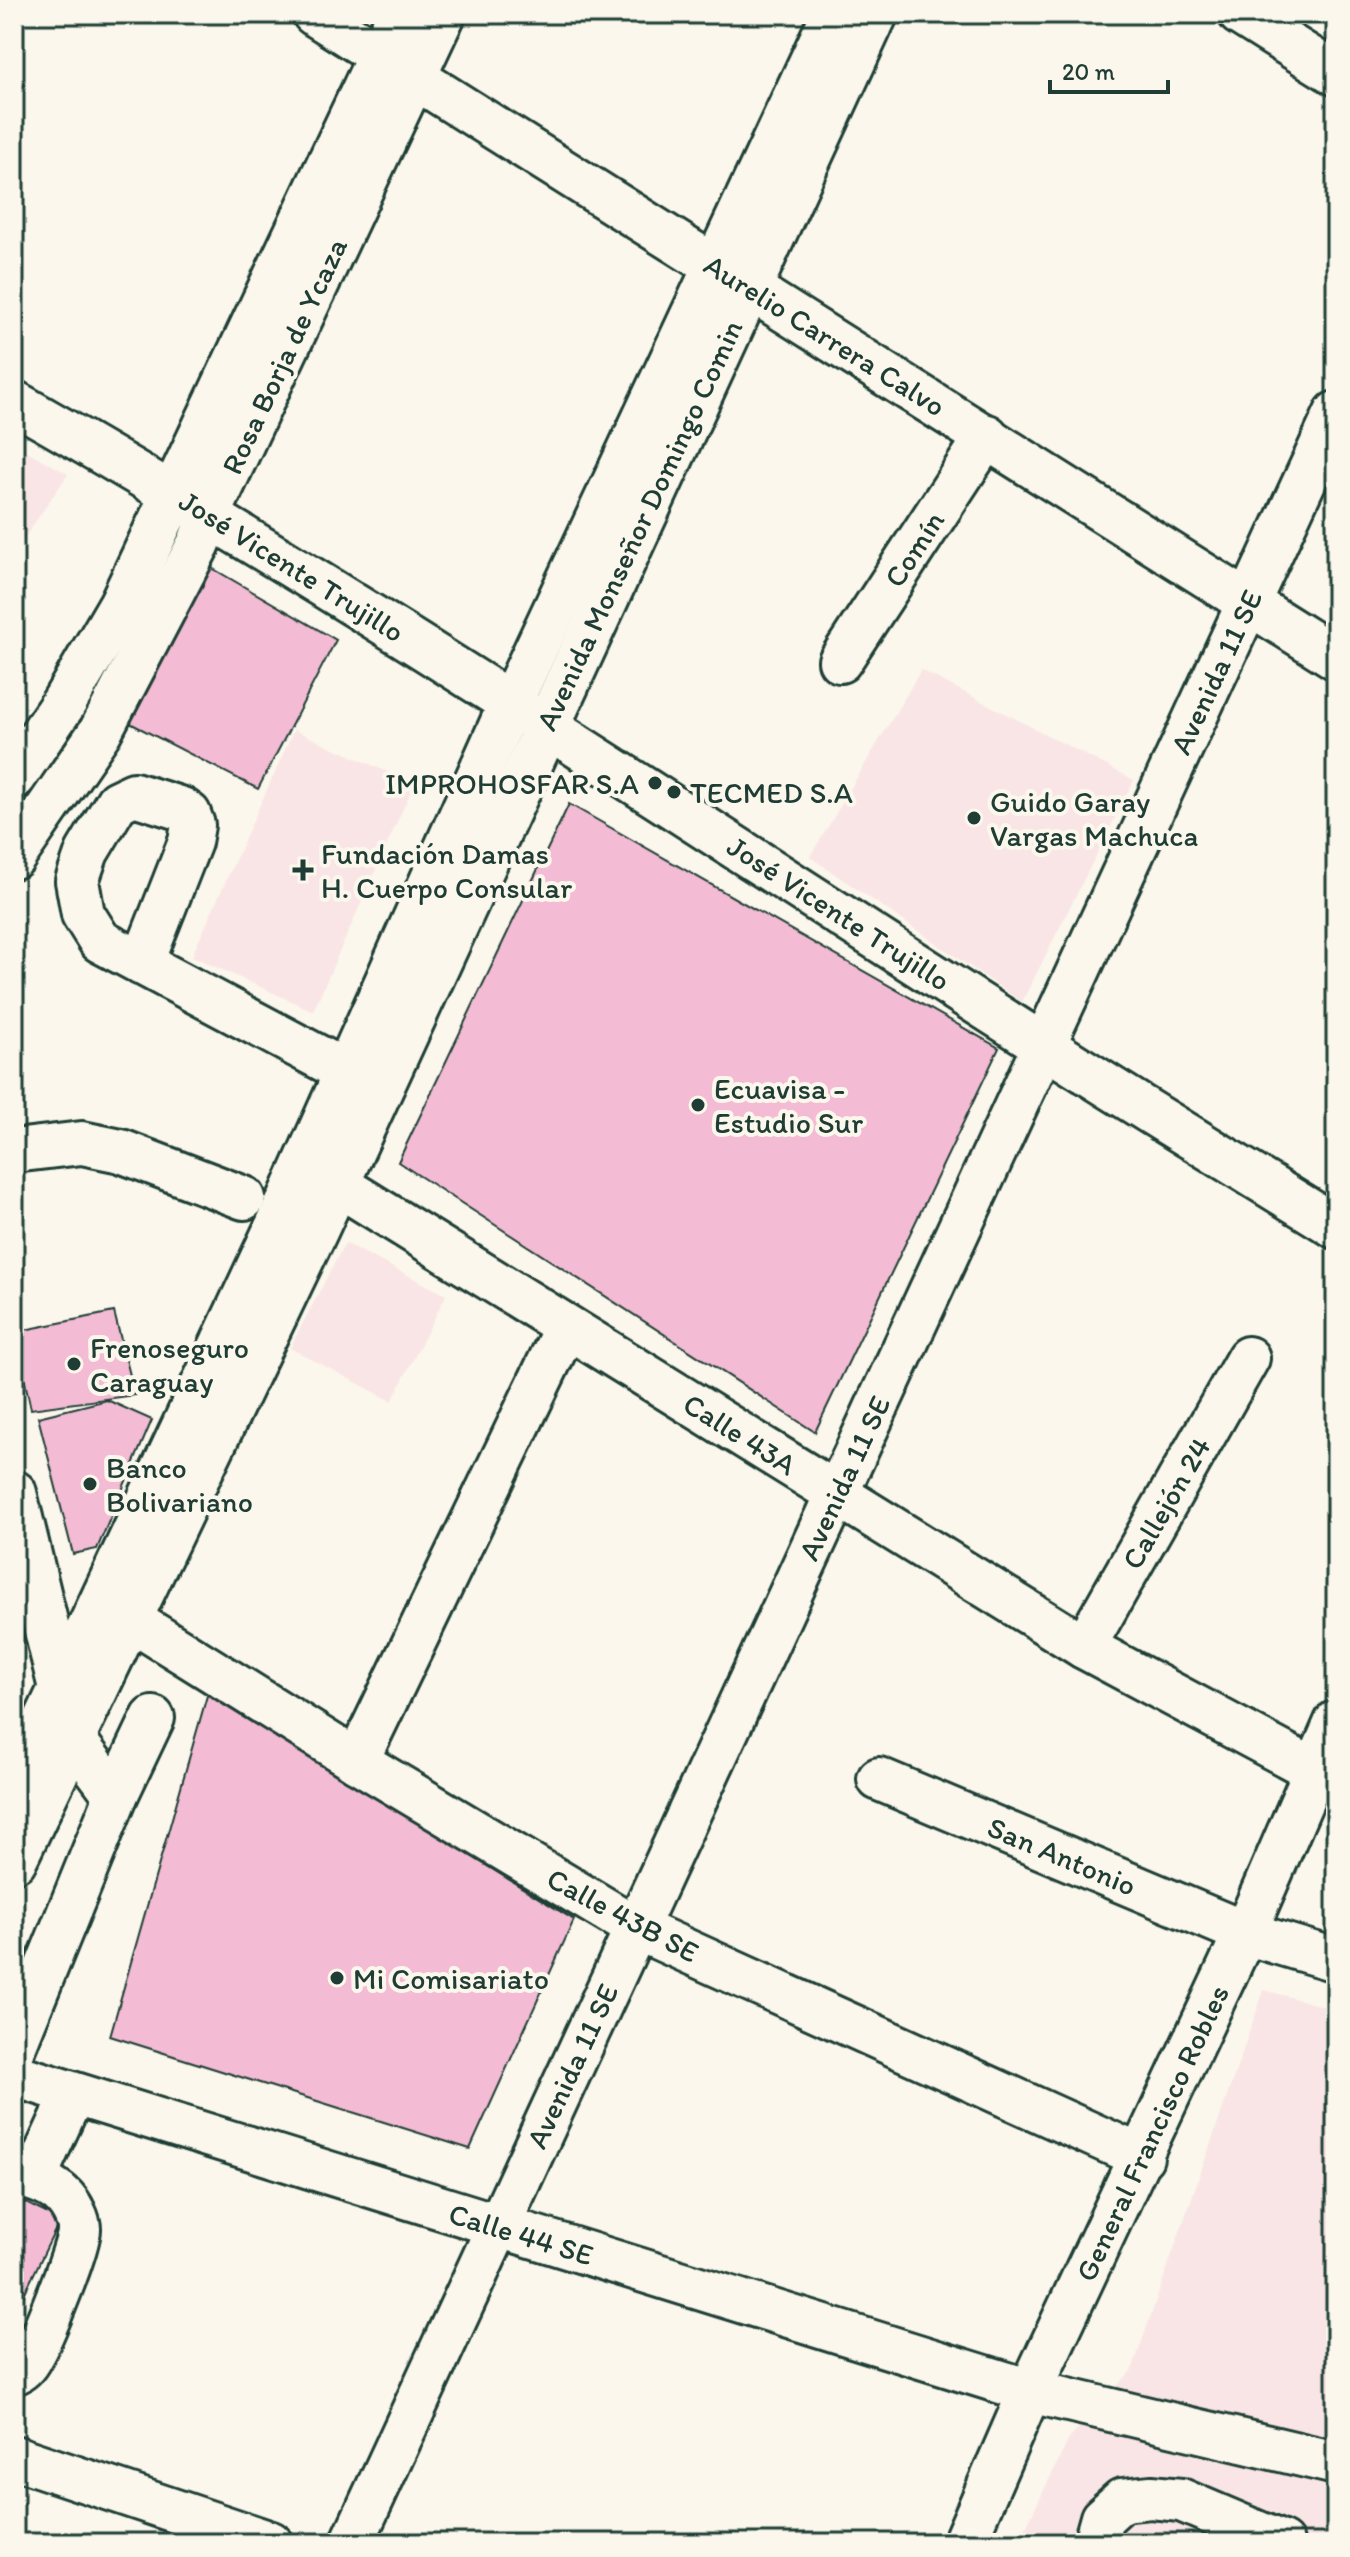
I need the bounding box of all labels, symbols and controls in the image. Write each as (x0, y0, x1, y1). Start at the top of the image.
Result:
scale bar (1050, 44, 1168, 94)
text: 20 m (1062, 57, 1115, 86)
street label: Rosa Borja de Ycaza (213, 231, 355, 480)
street label: Aurelio Carrera Calvo (697, 246, 953, 424)
street label: Avenida Monseñor Domingo Comin (527, 314, 751, 736)
street label: José Vicente Trujillo (173, 482, 411, 650)
street label: Comín (876, 504, 952, 594)
street label: Avenida 11 SE (1162, 584, 1270, 760)
place label: IMPROHOSFAR S.A (385, 765, 639, 802)
marker: IMPROHOSFAR S.A (646, 774, 664, 792)
place label: TECMED S.A (690, 774, 853, 811)
marker: TECMED S.A (665, 783, 683, 801)
place label: Guido Garay Vargas Machuca (990, 783, 1198, 854)
marker: Guido Garay Vargas Machuca (965, 809, 983, 827)
street label: José Vicente Trujillo (721, 827, 957, 999)
place label: Fundación Damas H. Cuerpo Consular (321, 835, 572, 906)
marker: Fundación Damas H. Cuerpo Consular (292, 859, 314, 881)
place label: Ecuavisa - Estudio Sur (714, 1070, 863, 1141)
marker: Ecuavisa - Estudio Sur (689, 1096, 707, 1114)
place label: Frenoseguro Caraguay (90, 1329, 249, 1400)
marker: Frenoseguro Caraguay (65, 1355, 83, 1373)
street label: Calle 43A (677, 1385, 803, 1483)
street label: Avenida 11 SE (790, 1390, 898, 1566)
street label: Callejón 24 (1113, 1430, 1219, 1576)
place label: Banco Bolivariano (106, 1449, 253, 1520)
marker: Banco Bolivariano (81, 1475, 99, 1493)
street label: San Antonio (982, 1808, 1142, 1904)
street label: Calle 43B SE (541, 1860, 705, 1970)
place label: Mi Comisariato (353, 1960, 549, 1997)
marker: Mi Comisariato (328, 1969, 346, 1987)
street label: Avenida 11 SE (518, 1978, 626, 2154)
street label: General Francisco Robles (1067, 1979, 1237, 2287)
street label: Calle 44 SE (444, 2195, 598, 2273)

